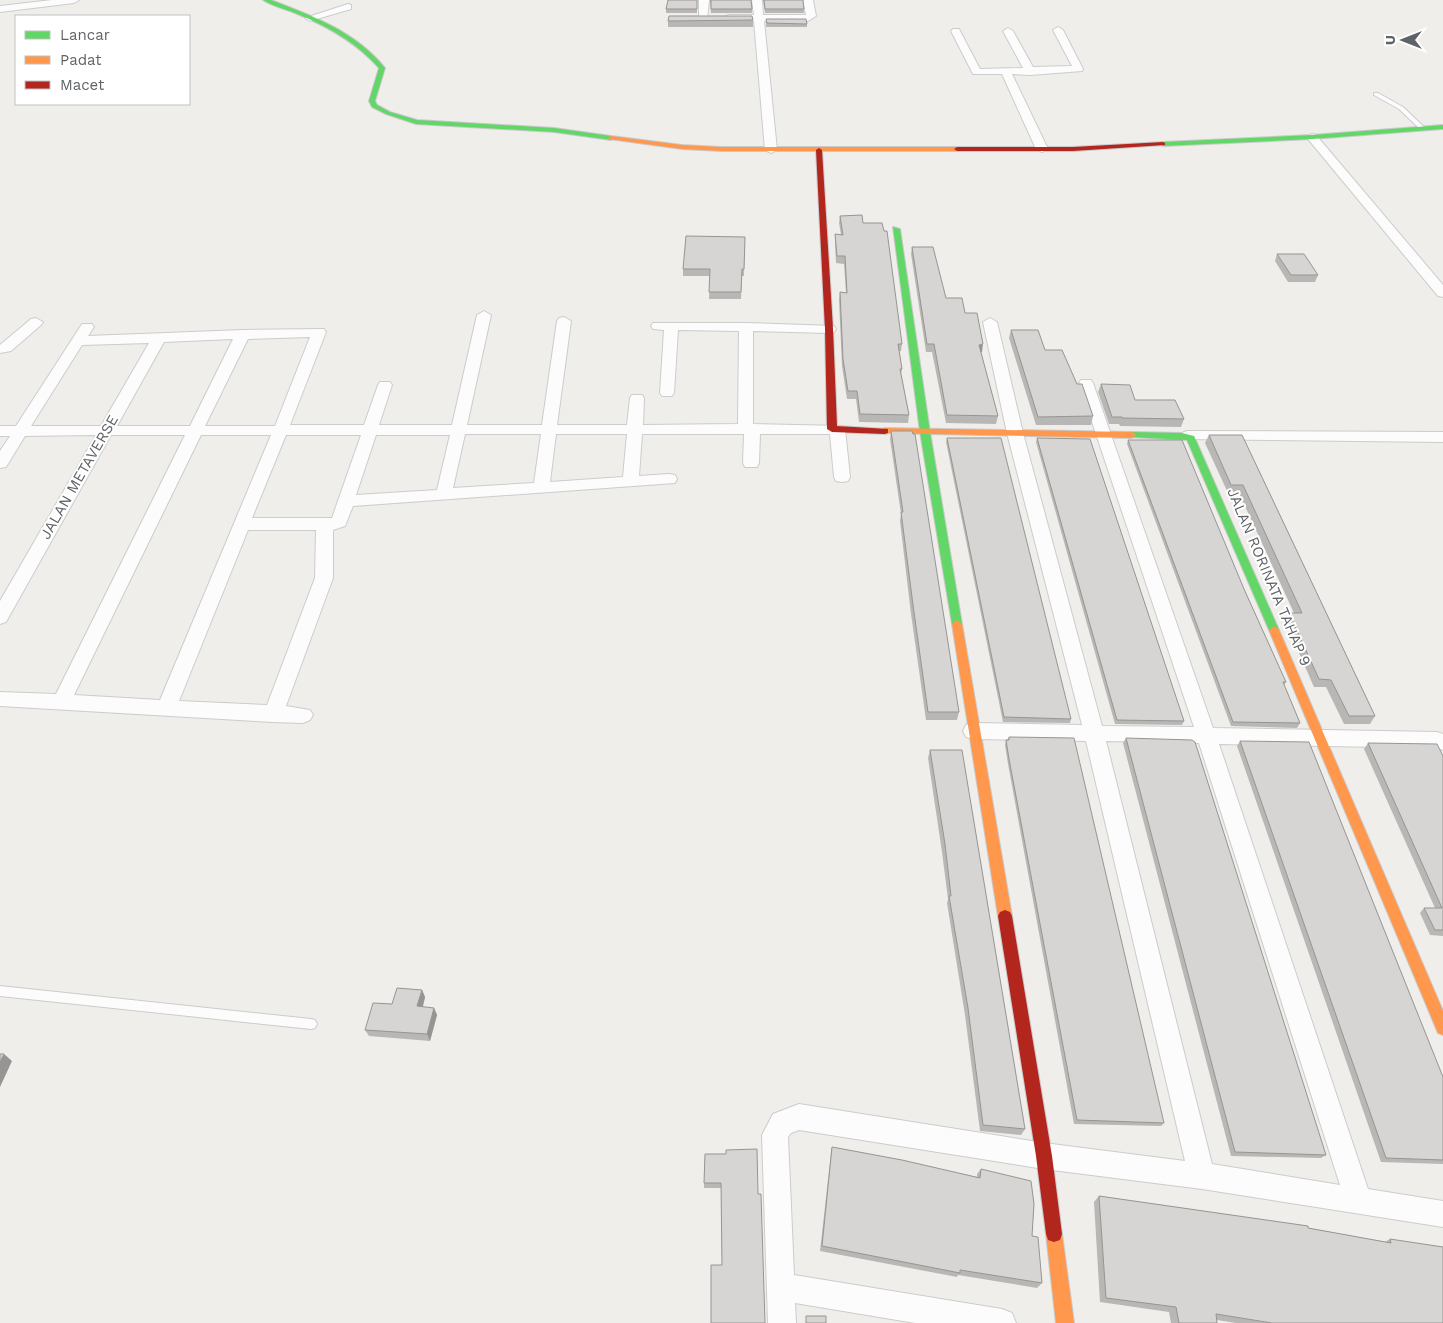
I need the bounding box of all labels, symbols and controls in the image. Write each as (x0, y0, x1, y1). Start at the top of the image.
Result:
legend (15, 15, 190, 105)
north arrow (1378, 15, 1428, 65)
text: Lancar (60, 26, 110, 44)
text: U (1382, 35, 1398, 45)
text: Padat (60, 51, 102, 69)
text: Macet (60, 76, 105, 94)
street label: JALAN METAVERSE (36, 412, 122, 542)
street label: JALAN RORINATA TAHAP 9 (1223, 485, 1315, 669)

